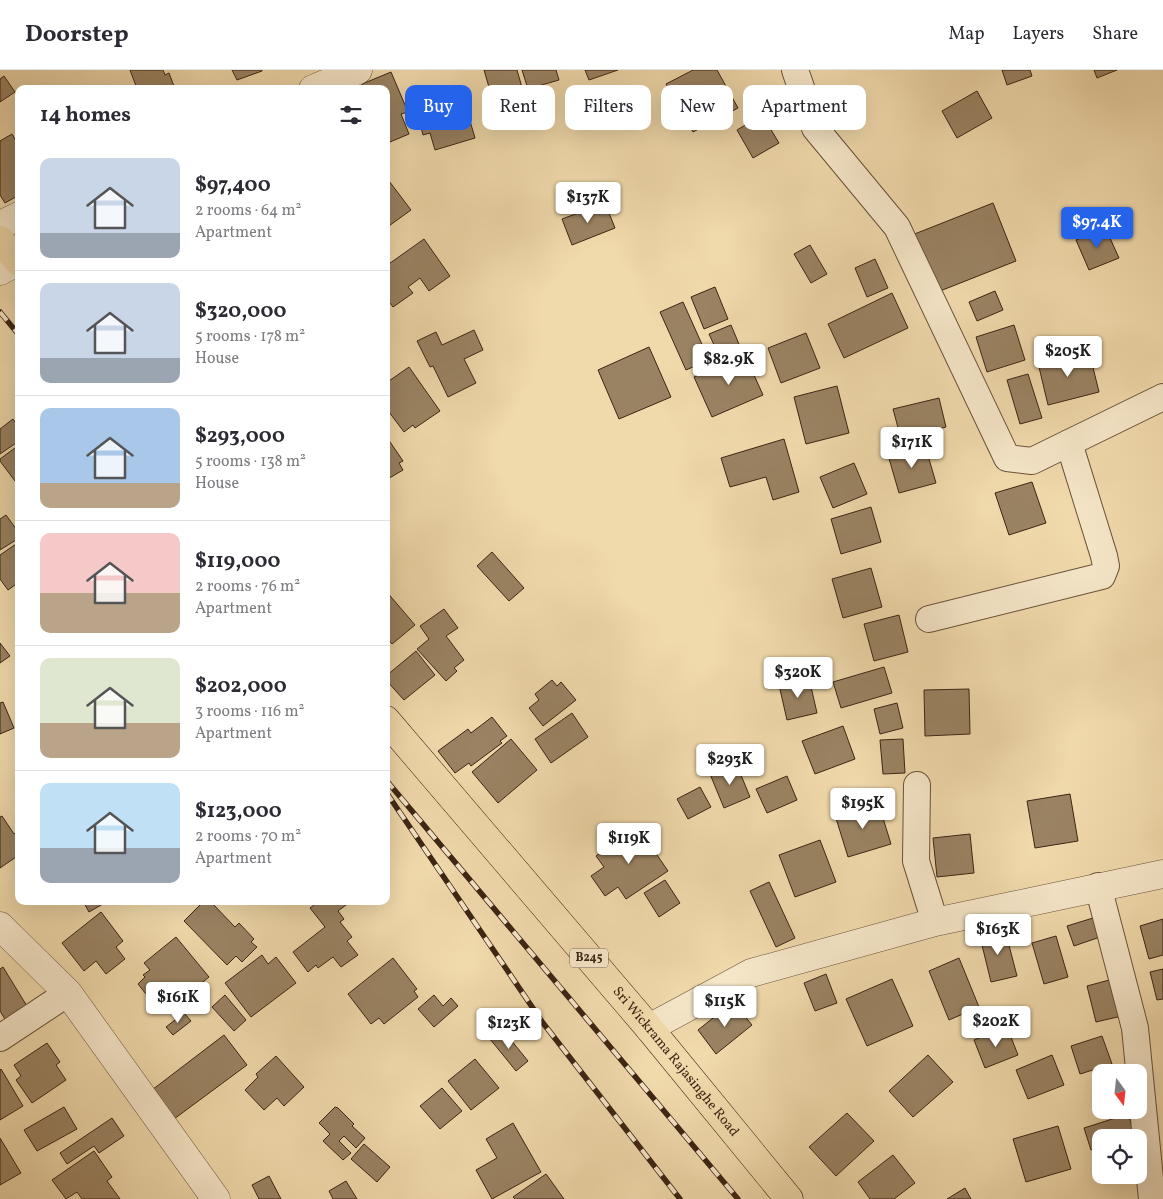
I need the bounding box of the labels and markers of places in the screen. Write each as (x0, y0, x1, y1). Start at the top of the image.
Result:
pin: $137K (553, 182, 623, 224)
pin: $97.4K (1056, 206, 1138, 249)
pin: $205K (1033, 336, 1103, 378)
pin: $82.9K (688, 344, 770, 386)
pin: $171K (877, 426, 947, 469)
pin: $320K (763, 656, 833, 699)
pin: $293K (695, 744, 765, 786)
pin: $195K (828, 788, 898, 830)
pin: $119K (594, 822, 664, 865)
pin: $163K (963, 914, 1033, 956)
pin: $161K (143, 982, 213, 1024)
pin: $115K (690, 986, 760, 1028)
pin: $202K (961, 1006, 1031, 1048)
pin: $123K (474, 1008, 544, 1050)

